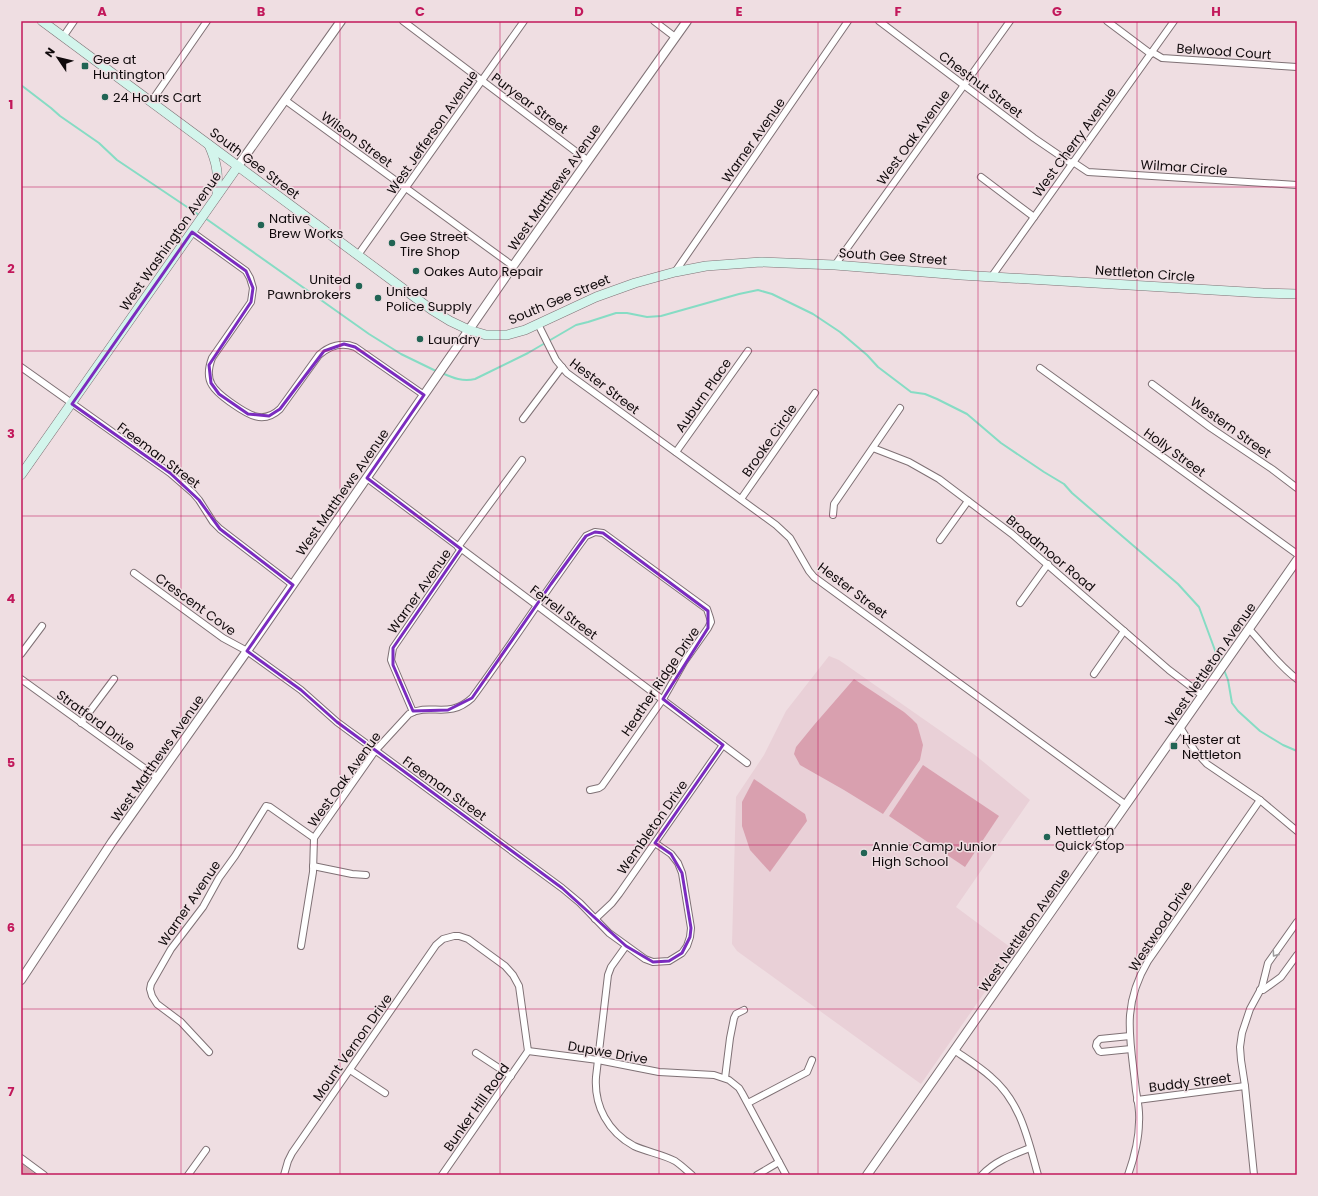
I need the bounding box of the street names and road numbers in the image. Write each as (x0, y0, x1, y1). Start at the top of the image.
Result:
street label: Belwood Court (1176, 39, 1272, 64)
street label: Chestnut Street (935, 46, 1027, 122)
street label: West Jefferson Avenue (382, 66, 483, 198)
street label: Puryear Street (488, 68, 572, 139)
street label: West Cherry Avenue (1028, 84, 1121, 201)
street label: West Oak Avenue (872, 86, 955, 189)
street label: Warner Avenue (717, 94, 790, 187)
street label: Wilson Street (317, 107, 397, 172)
street label: West Matthews Avenue (503, 120, 606, 255)
street label: South Gee Street (206, 123, 304, 204)
street label: Wilmar Circle (1140, 155, 1228, 180)
street label: West Washington Avenue (115, 168, 226, 315)
street label: South Gee Street (838, 243, 948, 270)
street label: Nettleton Circle (1094, 261, 1196, 286)
street label: South Gee Street (506, 269, 613, 329)
street label: Hester Street (566, 354, 644, 419)
street label: Auburn Place (671, 354, 736, 436)
street label: Western Street (1186, 392, 1275, 463)
street label: Brooke Circle (737, 400, 802, 481)
street label: Freeman Street (113, 418, 204, 493)
street label: Holly Street (1140, 423, 1210, 482)
street label: West Matthews Avenue (291, 425, 394, 560)
street label: Broadmoor Road (1002, 510, 1099, 596)
street label: Warner Avenue (383, 545, 456, 638)
street label: Hester Street (814, 558, 892, 623)
street label: Crescent Cove (151, 569, 240, 640)
street label: Ferrell Street (526, 581, 602, 644)
street label: West Nettleton Avenue (1160, 598, 1260, 730)
street label: Heather Ridge Drive (617, 623, 704, 740)
street label: Stratford Drive (52, 685, 139, 755)
street label: West Matthews Avenue (106, 691, 209, 826)
street label: West Oak Avenue (303, 728, 386, 831)
street label: Freeman Street (399, 751, 491, 826)
street label: Wembleton Drive (613, 776, 692, 878)
street label: Warner Avenue (154, 857, 225, 950)
street label: West Nettleton Avenue (974, 864, 1074, 996)
street label: Westwood Drive (1124, 877, 1197, 975)
street label: Mount Vernon Drive (308, 990, 397, 1105)
street label: Dupwe Drive (566, 1036, 649, 1069)
street label: Bunker Hill Road (439, 1059, 514, 1155)
street label: Buddy Street (1148, 1068, 1233, 1097)

